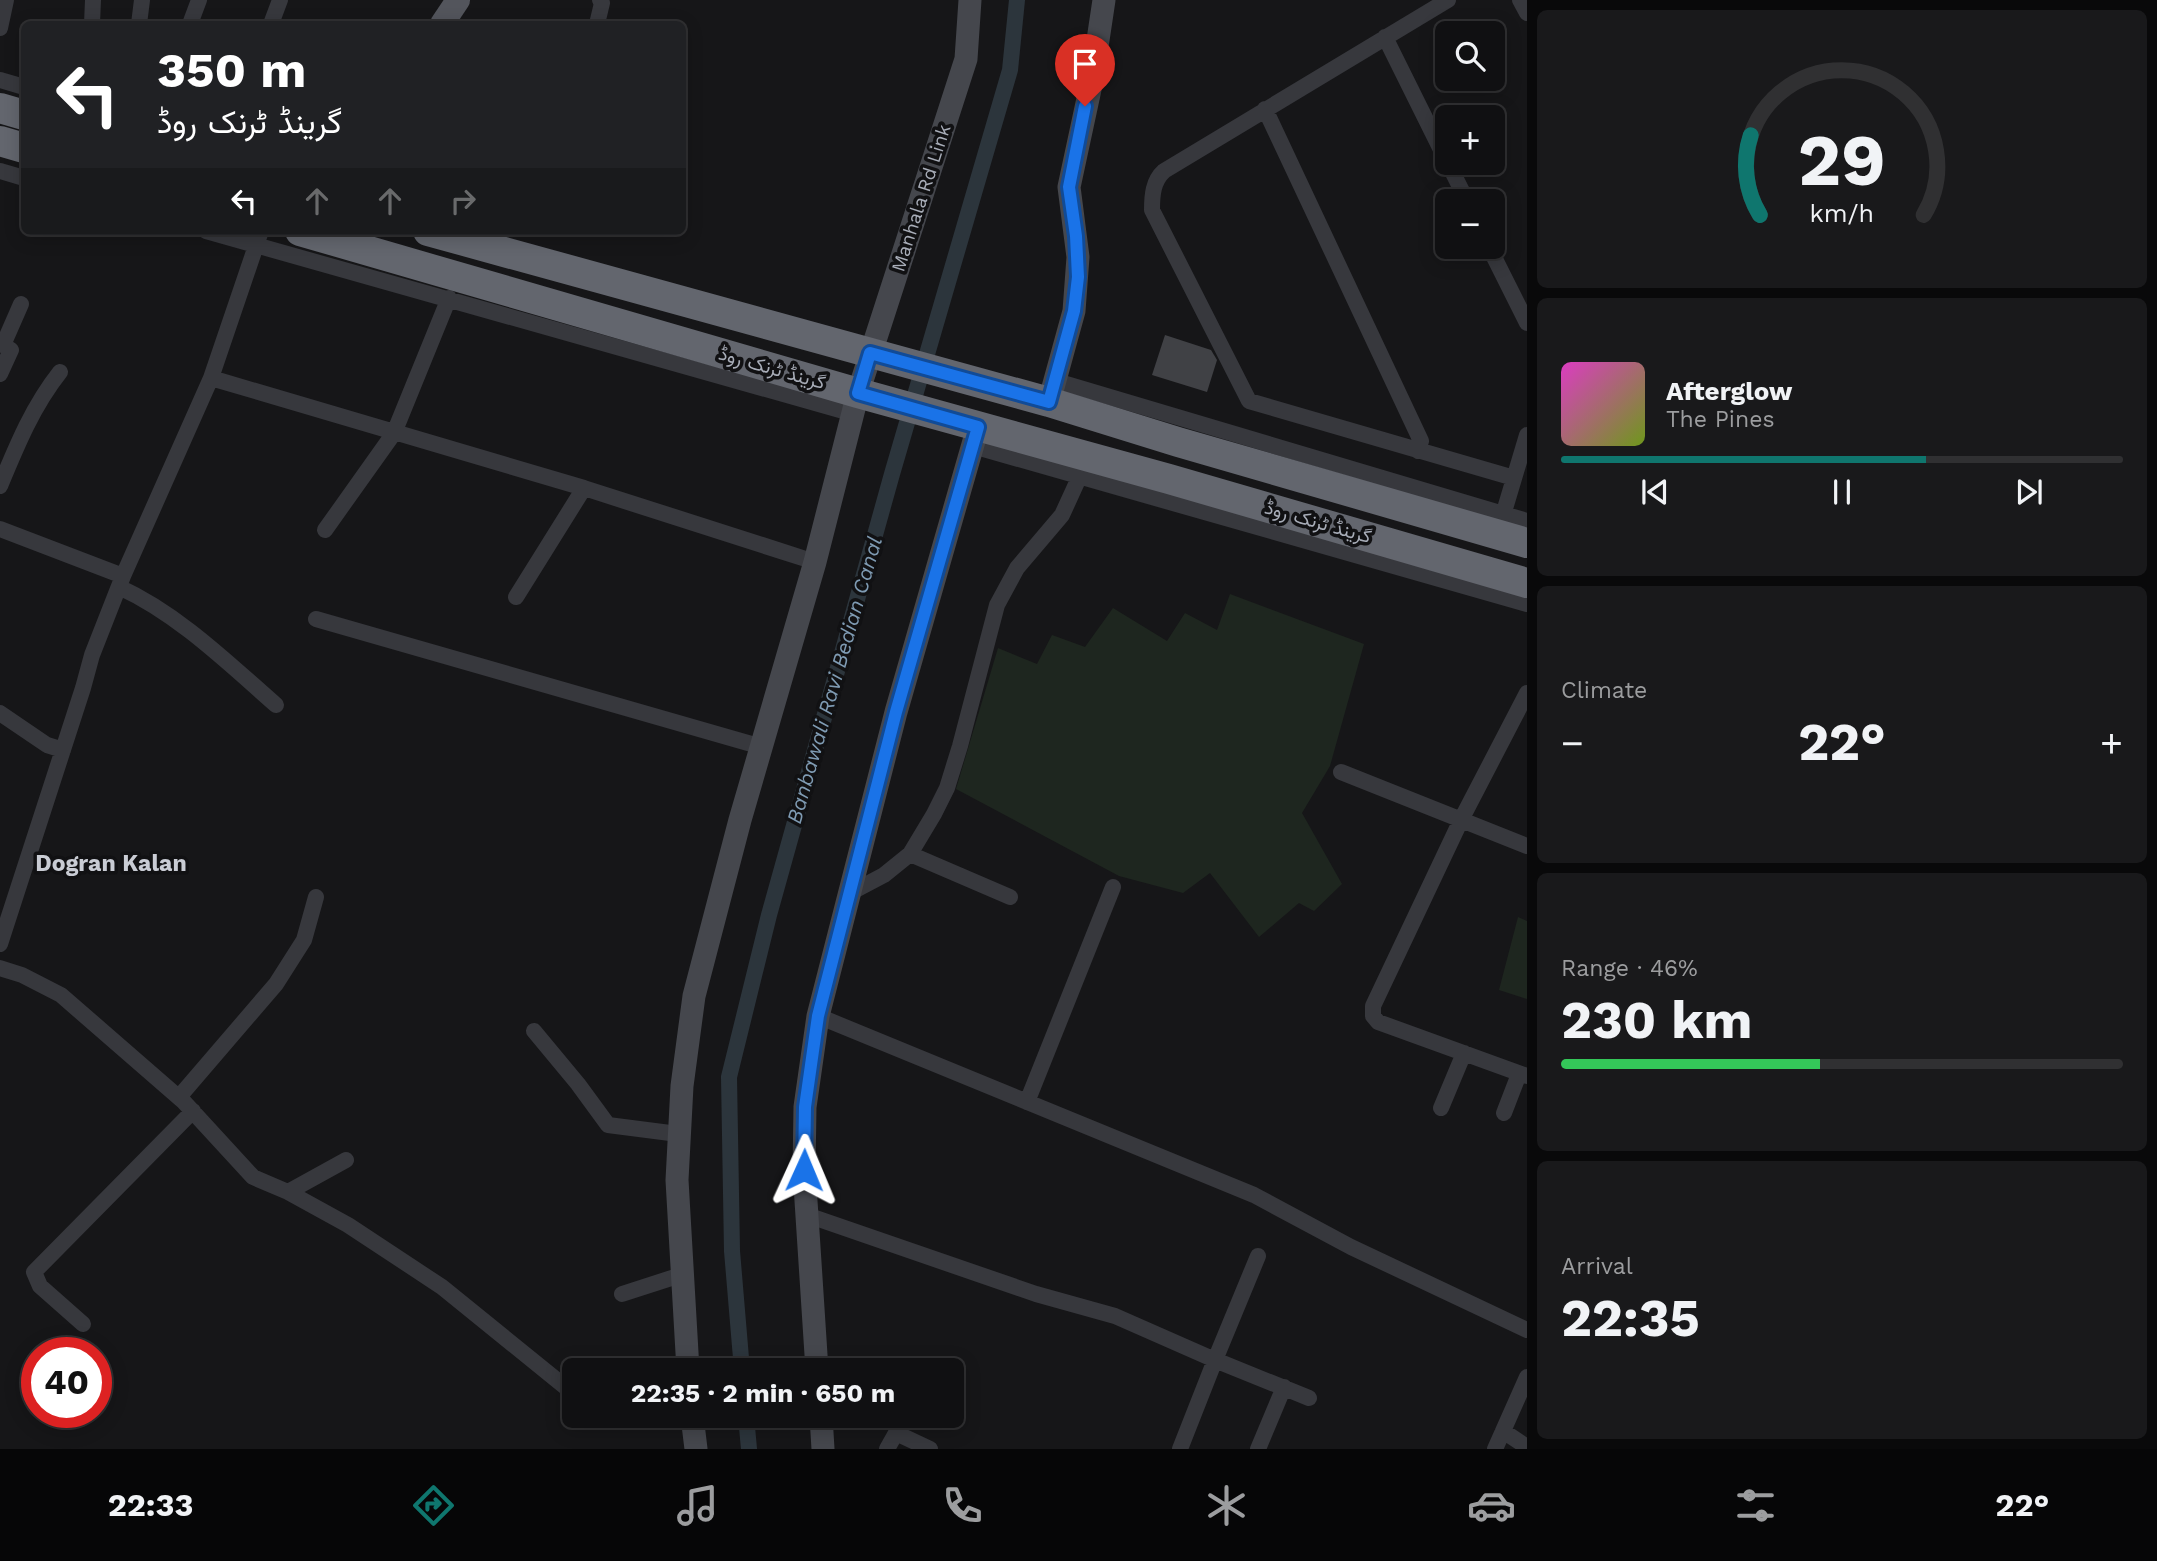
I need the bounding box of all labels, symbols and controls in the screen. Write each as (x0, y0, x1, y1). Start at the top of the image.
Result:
map controls (1435, 21, 1505, 259)
button: search (1435, 21, 1505, 91)
pin (1055, 34, 1115, 106)
text: 350 m (157, 41, 306, 99)
icon: arrive (1066, 45, 1104, 83)
icon: left (42, 49, 133, 140)
text: گرینڈ ٹرنک روڈ (157, 103, 342, 141)
button: + (1435, 105, 1505, 175)
text: 29 (1798, 117, 1886, 203)
street label: Manhala Rd Link (886, 121, 956, 275)
icon: left (225, 182, 263, 220)
icon: ahead (298, 182, 336, 220)
icon: ahead (371, 182, 409, 220)
icon: right (444, 182, 482, 220)
button: − (1435, 189, 1505, 259)
text: km/h (1810, 199, 1874, 228)
street label: گرینڈ ٹرنک روڈ (716, 342, 828, 394)
text: Afterglow (1666, 376, 1792, 406)
text: The Pines (1666, 406, 1775, 433)
icon: previous (1636, 473, 1674, 511)
icon: pause (1823, 473, 1861, 511)
icon: next (2010, 473, 2048, 511)
street label: گرینڈ ٹرنک روڈ (1262, 496, 1374, 548)
water label: Banbawali Ravi Bedian Canal (781, 534, 887, 826)
text: Climate (1561, 677, 1647, 704)
text: 22° (1798, 712, 1886, 773)
text: − (1561, 721, 1584, 765)
text: + (2100, 721, 2123, 765)
district label: Dogran Kalan (35, 850, 187, 877)
text: Range · 46% (1561, 955, 1698, 982)
text: 230 km (1561, 990, 1752, 1051)
position arrow (767, 1133, 841, 1207)
text: Arrival (1561, 1253, 1633, 1280)
text: 22:35 (1561, 1288, 1700, 1349)
speed limit sign: 40 (21, 1337, 112, 1428)
text: 22:35 · 2 min · 650 m (631, 1378, 895, 1408)
icon: directions (409, 1481, 458, 1530)
icon: music (673, 1481, 722, 1530)
icon: phone (938, 1481, 987, 1530)
icon: climate (1202, 1481, 1251, 1530)
icon: car (1467, 1481, 1516, 1530)
icon: filters (1731, 1481, 1780, 1530)
text: 22:33 (108, 1486, 193, 1524)
text: 22° (1995, 1486, 2049, 1524)

